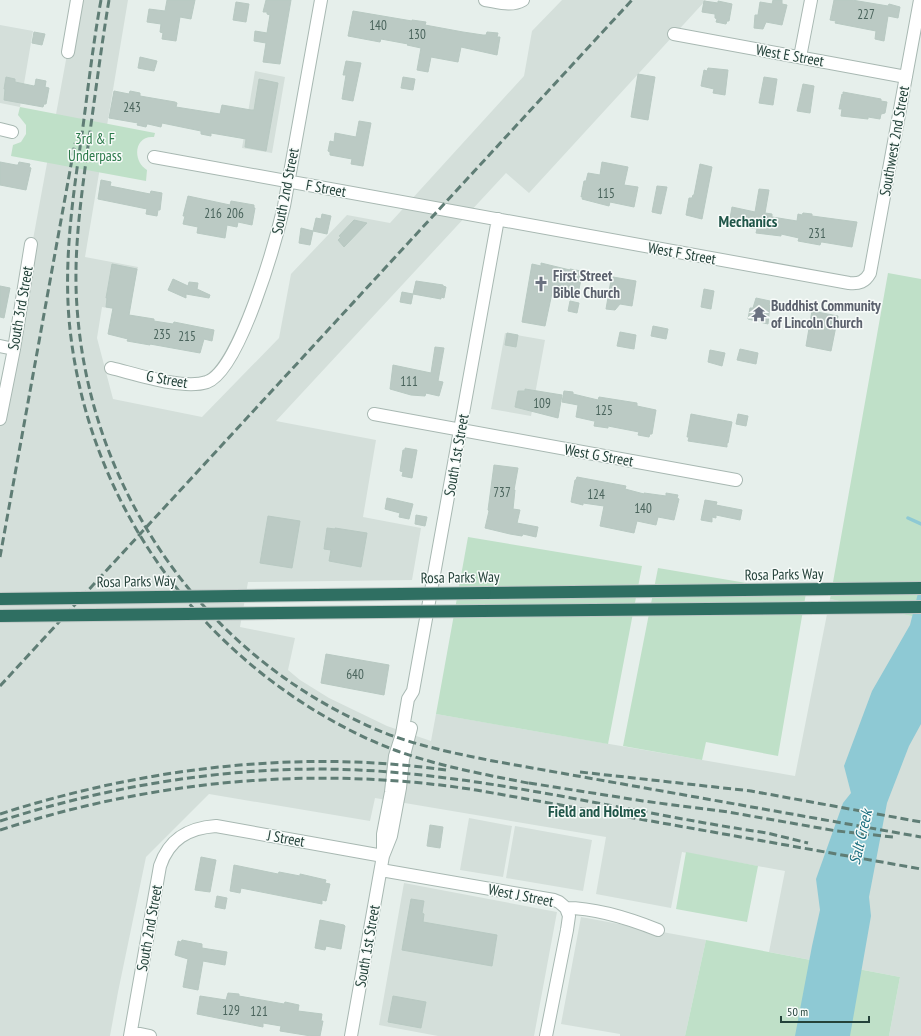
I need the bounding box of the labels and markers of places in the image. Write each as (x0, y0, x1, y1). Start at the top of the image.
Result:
place label: First Street Bible Church (553, 266, 620, 302)
church icon: First Street Bible Church (532, 275, 550, 293)
place label: Buddhist Community of Lincoln Church (771, 296, 882, 332)
temple icon: Buddhist Community of Lincoln Church (750, 305, 768, 323)

